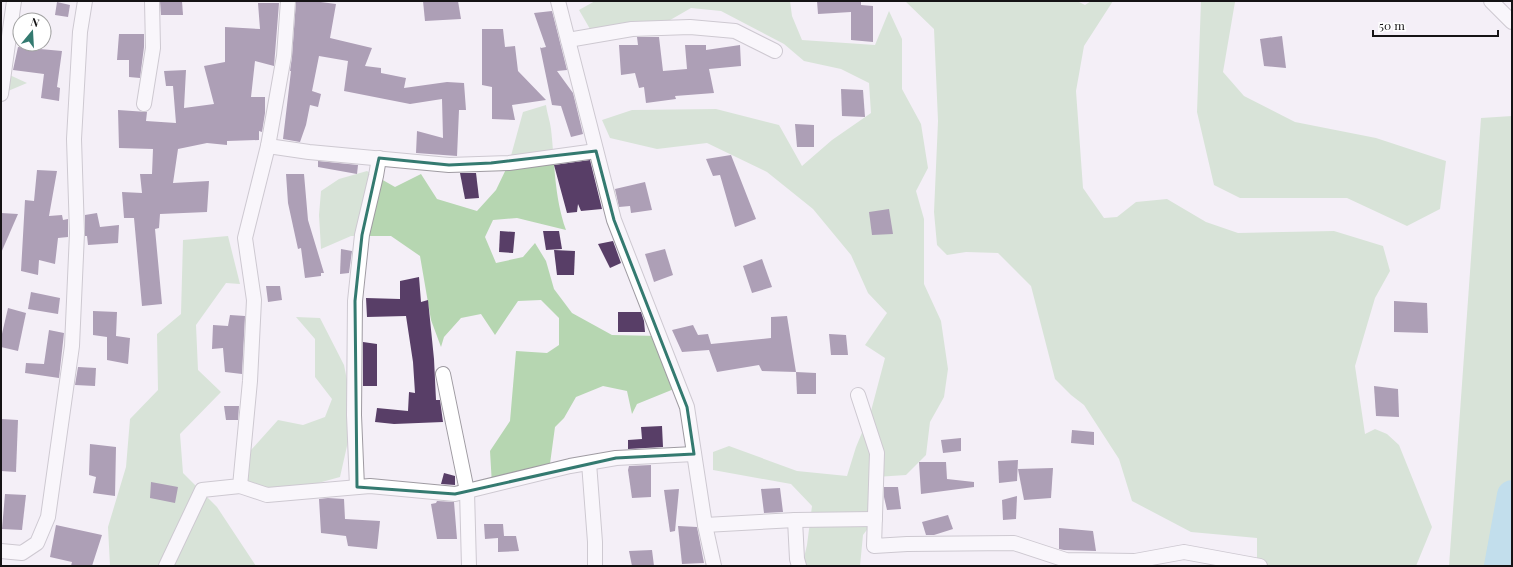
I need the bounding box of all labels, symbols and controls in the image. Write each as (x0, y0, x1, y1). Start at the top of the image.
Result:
north arrow (12, 12, 52, 52)
scale bar (1373, 12, 1498, 38)
text: N (29, 14, 41, 30)
text: 50 m (1379, 17, 1405, 33)

